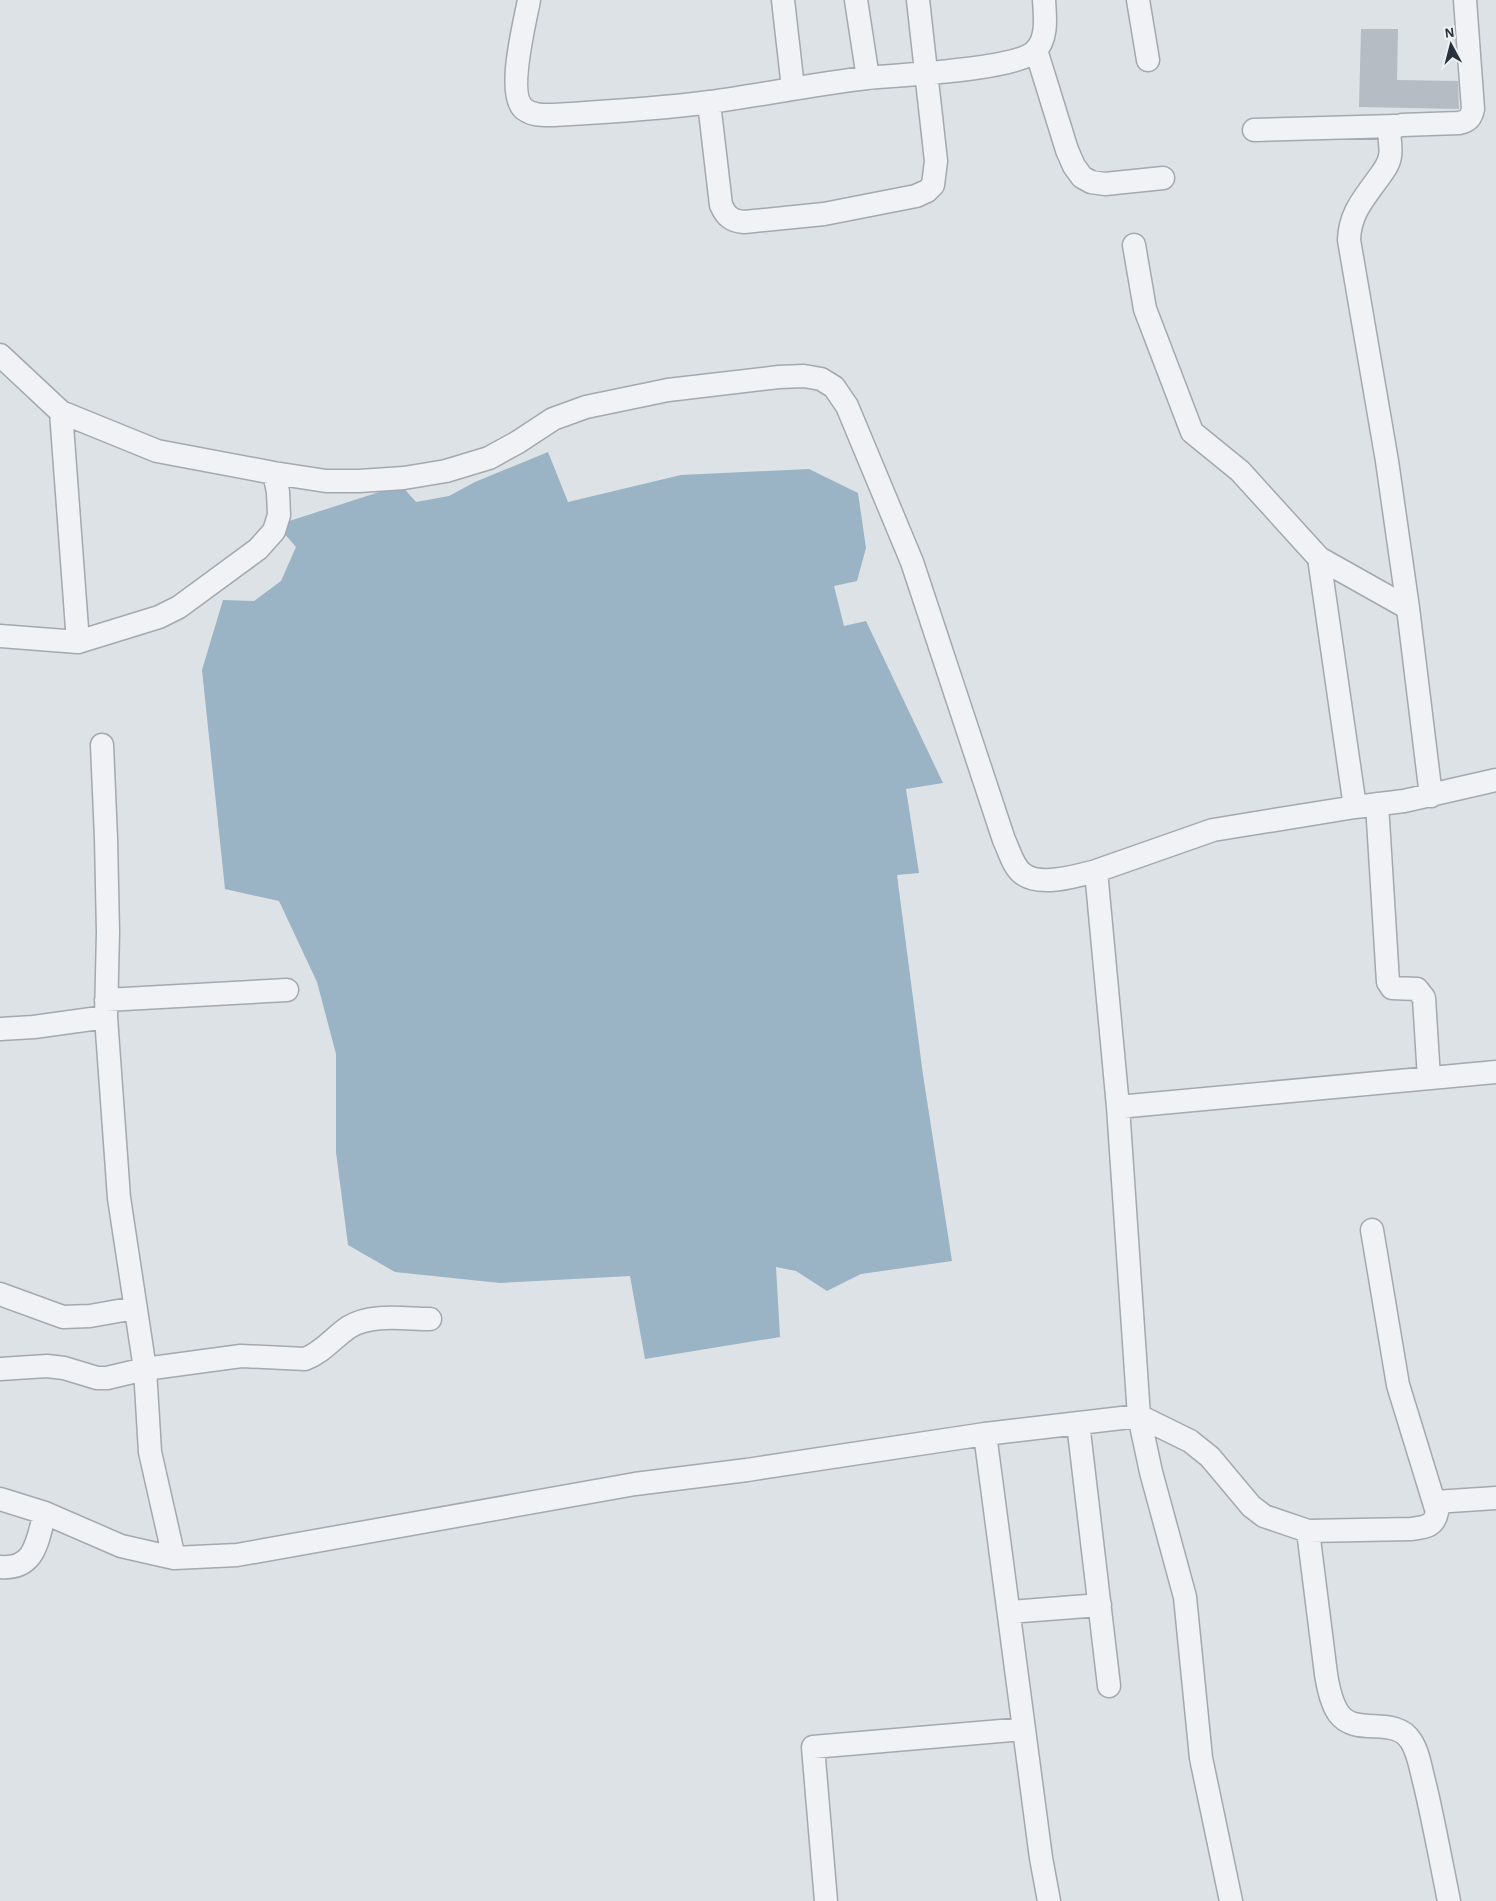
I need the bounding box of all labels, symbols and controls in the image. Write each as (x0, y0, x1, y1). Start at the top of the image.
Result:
north arrow (1426, 20, 1476, 70)
text: N (1444, 26, 1455, 41)

